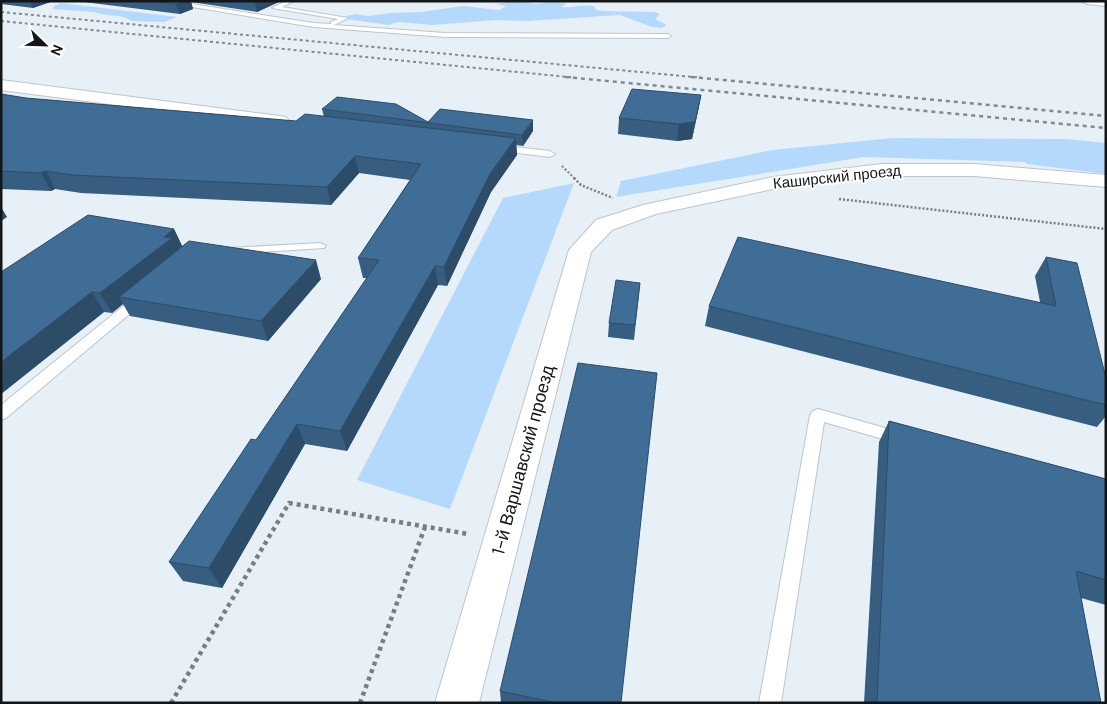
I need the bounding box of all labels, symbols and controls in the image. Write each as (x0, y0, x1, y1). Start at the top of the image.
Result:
north arrow (20, 20, 70, 70)
text: N (47, 42, 67, 58)
street label: Каширский проезд (772, 160, 902, 194)
street label: 1-й Варшавский проезд (486, 362, 560, 558)

